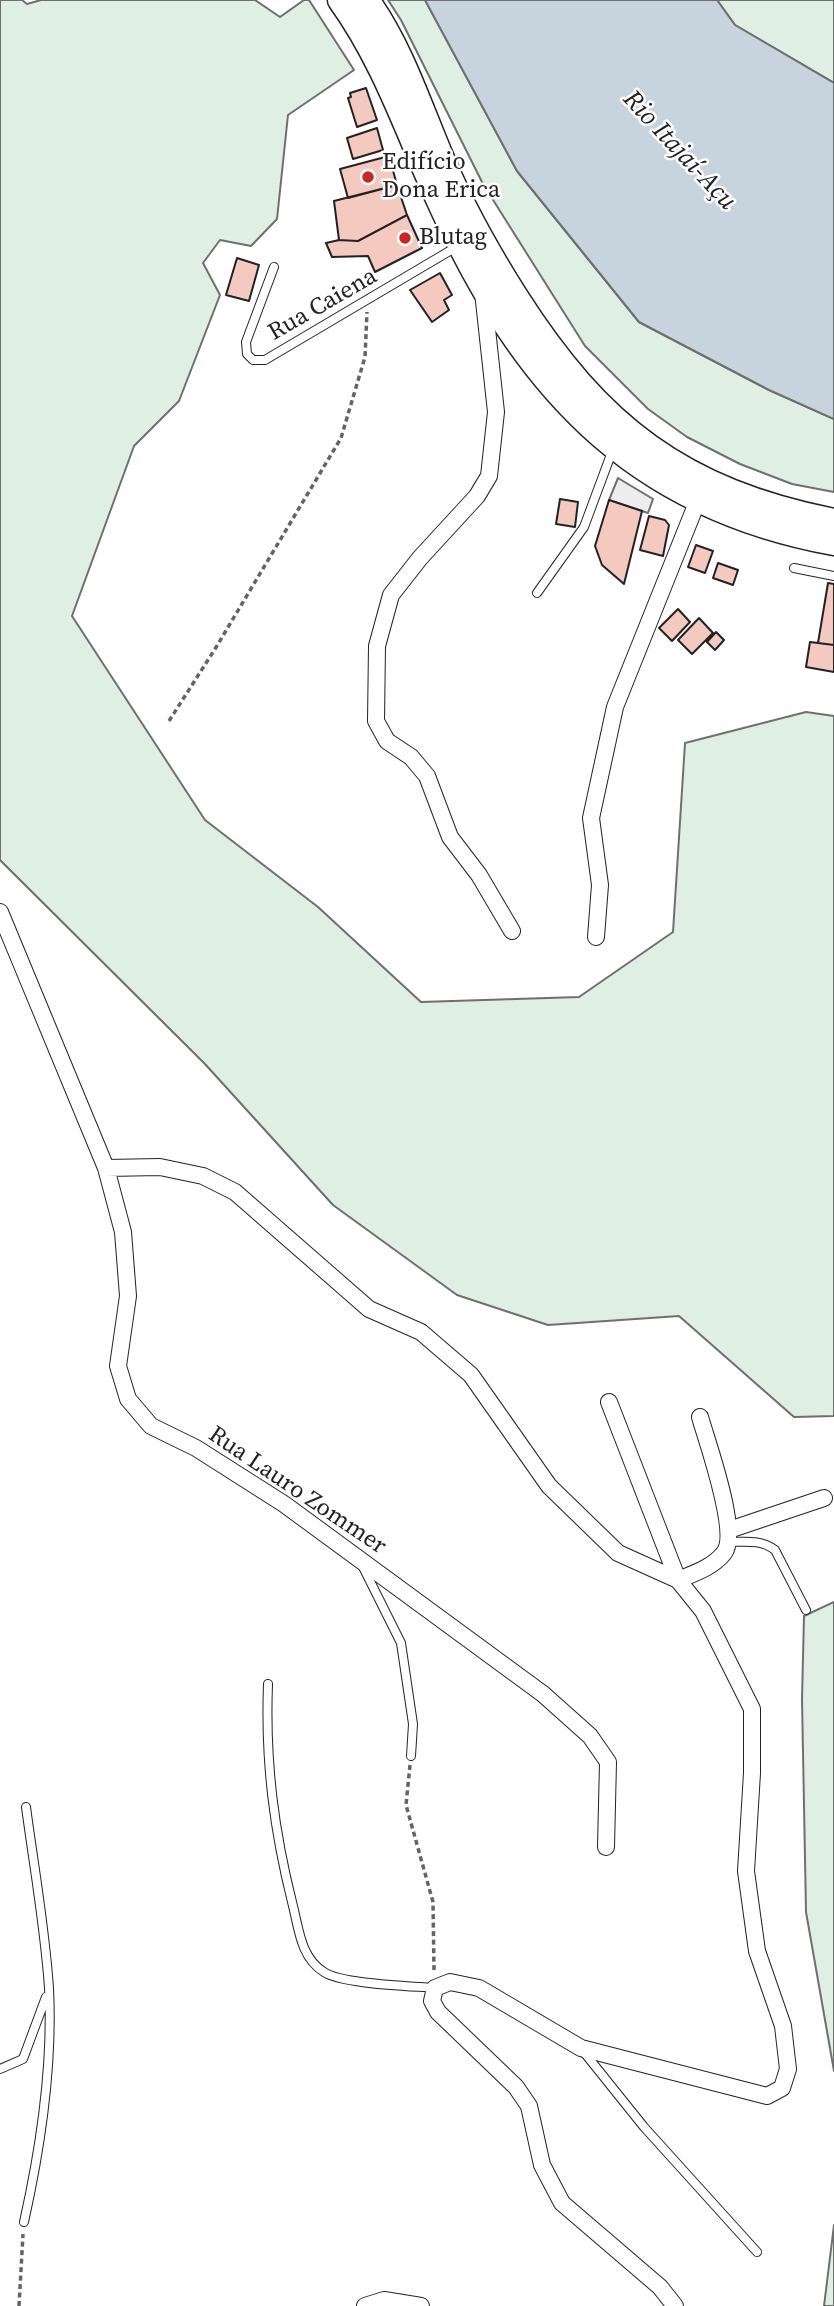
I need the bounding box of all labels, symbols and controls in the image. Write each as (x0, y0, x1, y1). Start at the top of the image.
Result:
water label: Rio Itajaí-Açu (616, 85, 742, 217)
place label: Edifício Dona Erica (382, 149, 500, 205)
marker: Edifício Dona Erica (360, 169, 376, 185)
place label: Blutag (419, 224, 487, 252)
marker: Blutag (397, 230, 413, 246)
street label: Rua Caiena (264, 262, 382, 348)
street label: Rua Lauro Zommer (203, 1421, 391, 1561)

